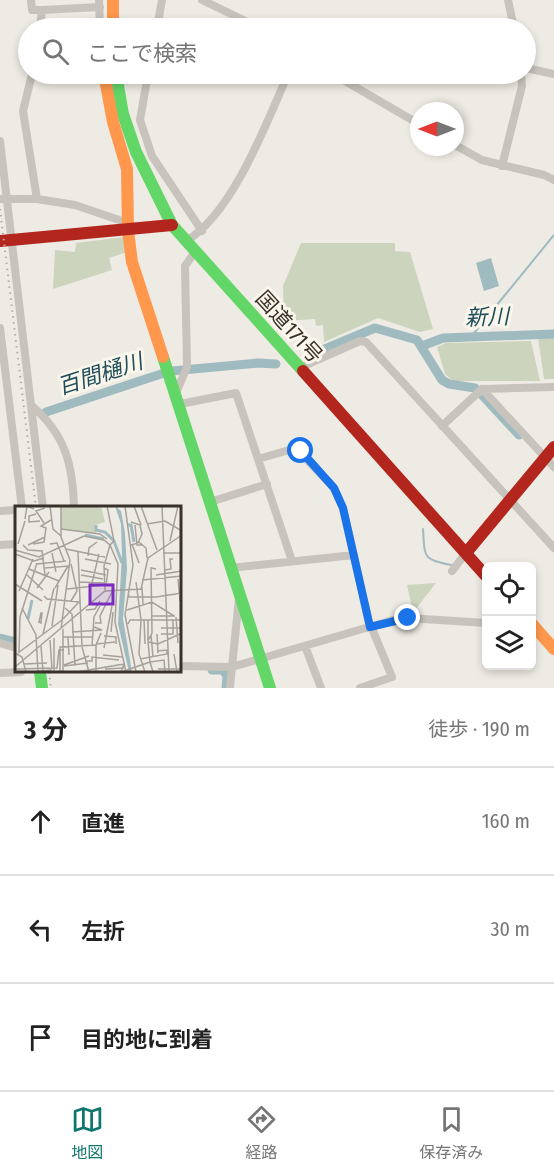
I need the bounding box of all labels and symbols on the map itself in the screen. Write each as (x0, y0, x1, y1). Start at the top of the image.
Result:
north arrow (410, 102, 464, 156)
street label: 国道171号 (250, 286, 328, 368)
water label: 新川 (465, 303, 511, 331)
water label: 百間樋川 (54, 347, 148, 400)
route start (287, 437, 313, 463)
inset map (15, 506, 182, 673)
route end (394, 604, 420, 630)

